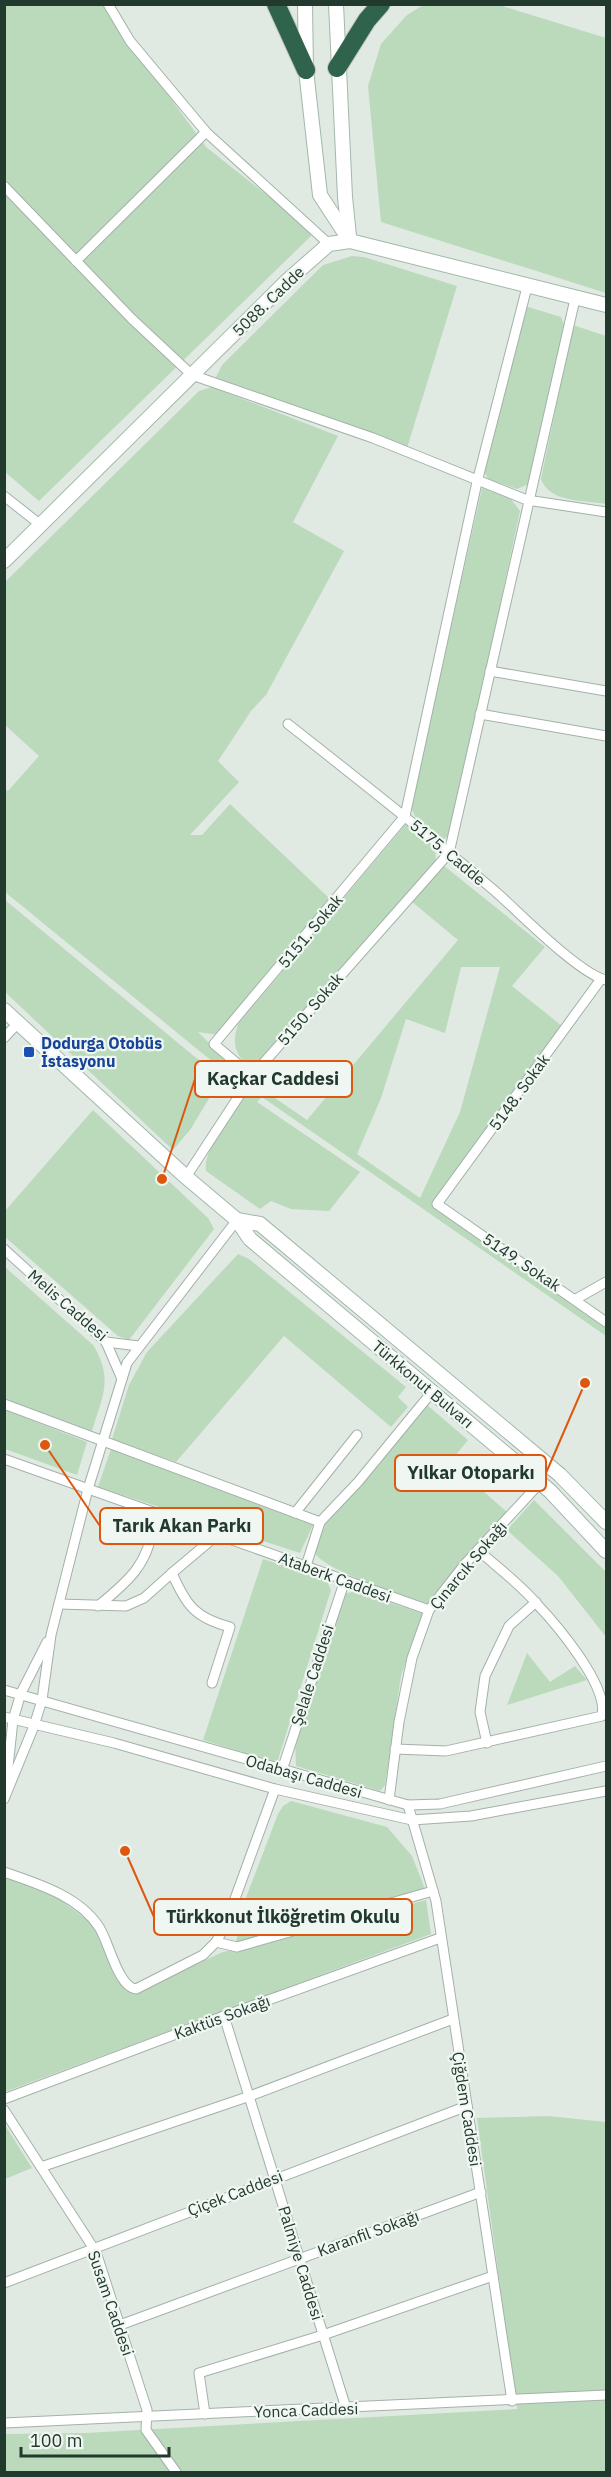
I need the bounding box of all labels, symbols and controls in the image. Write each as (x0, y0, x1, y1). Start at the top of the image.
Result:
street label: 5088. Cadde (228, 262, 308, 340)
street label: 5175. Cadde (406, 815, 490, 889)
street label: 5151. Sokak (273, 890, 347, 972)
street label: 5150. Sokak (273, 968, 347, 1050)
place label: Dodurga Otobüs İstasyonu (41, 1033, 162, 1071)
marker: Dodurga Otobüs İstasyonu (22, 1045, 36, 1059)
street label: 5148. Sokak (484, 1049, 554, 1134)
callout: Kaçkar Caddesi (195, 1061, 352, 1097)
text: Kaçkar Caddesi (207, 1067, 339, 1090)
street label: 5149. Sokak (479, 1229, 565, 1296)
street label: Melis Caddesi (24, 1265, 112, 1345)
street label: Türkkonut Bulvarı (368, 1336, 478, 1432)
callout: Yılkar Otoparkı (395, 1455, 546, 1491)
text: Yılkar Otoparkı (407, 1461, 535, 1484)
callout: Tarık Akan Parkı (100, 1508, 263, 1544)
text: Tarık Akan Parkı (112, 1514, 252, 1537)
street label: Çınarcık Sokağı (425, 1517, 511, 1613)
street label: Ataberk Caddesi (276, 1547, 394, 1607)
street label: Şelale Caddesi (286, 1622, 338, 1728)
street label: Odabaşı Caddesi (243, 1750, 365, 1802)
callout: Türkkonut İlköğretim Okulu (154, 1899, 412, 1935)
text: Türkkonut İlköğretim Okulu (166, 1905, 400, 1928)
street label: Kaktüs Sokağı (171, 1990, 273, 2044)
street label: Çiğdem Caddesi (448, 2050, 486, 2168)
street label: Çiçek Caddesi (185, 2166, 285, 2220)
street label: Palmiye Caddesi (274, 2203, 328, 2323)
street label: Karanfil Sokağı (314, 2205, 422, 2261)
street label: Susam Caddesi (84, 2248, 138, 2358)
street label: Yonca Caddesi (253, 2398, 359, 2422)
scale bar (21, 2420, 170, 2458)
text: 100 m (30, 2429, 82, 2452)

